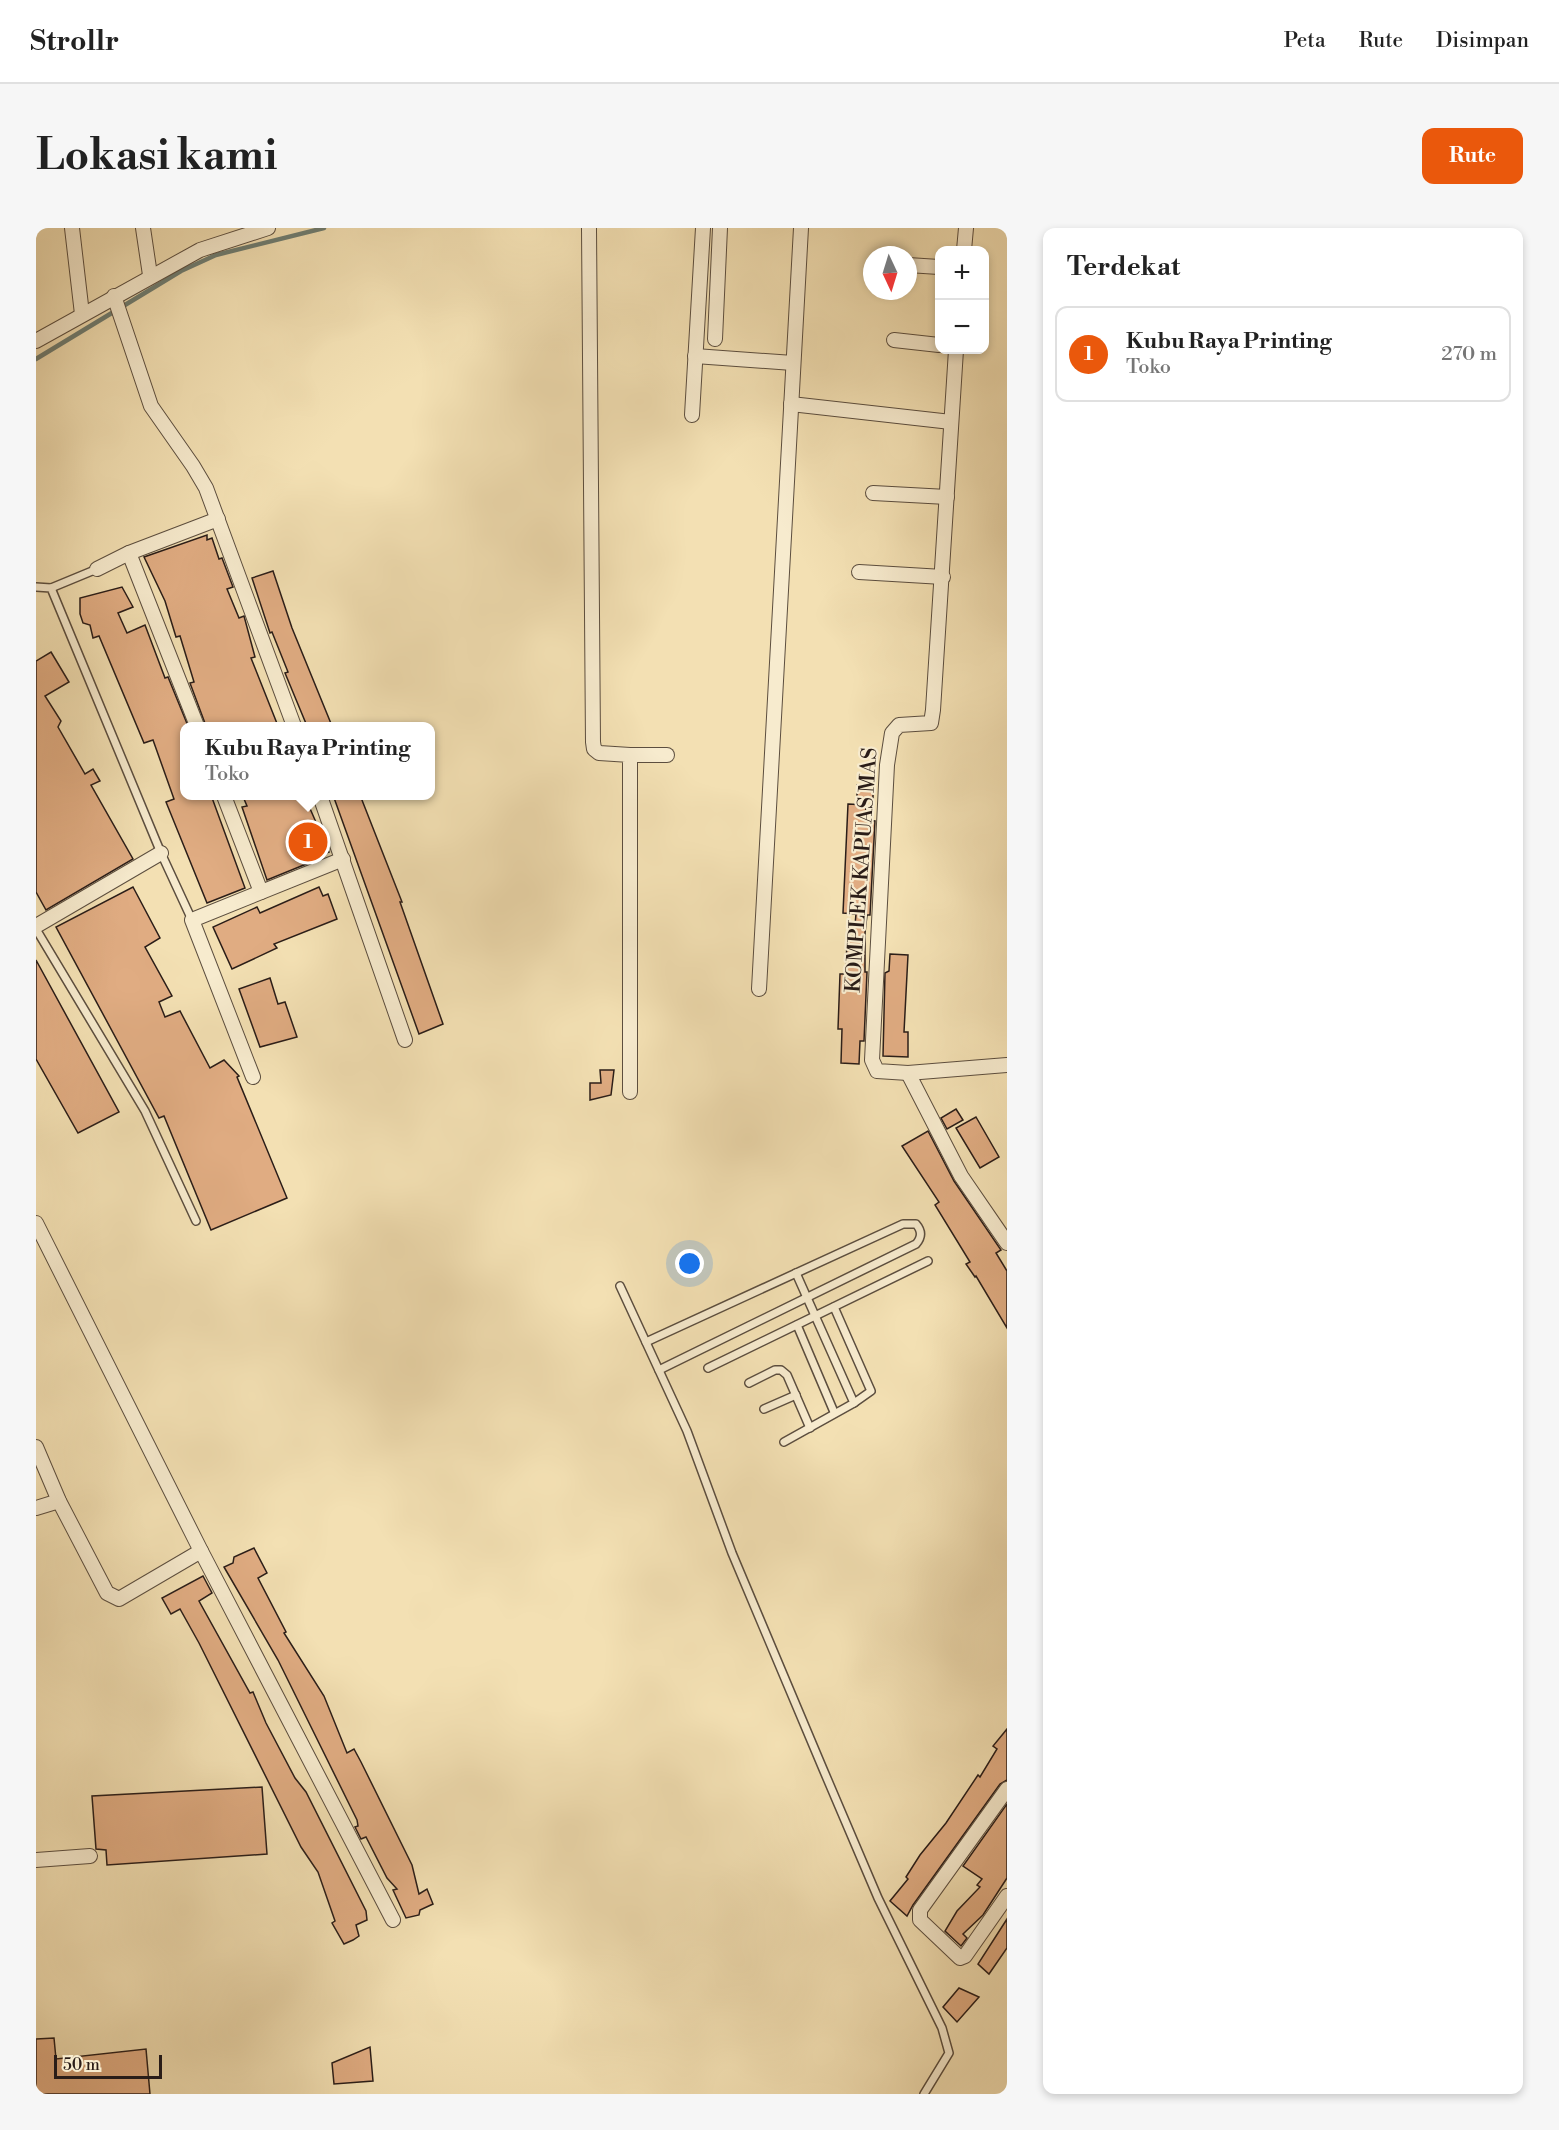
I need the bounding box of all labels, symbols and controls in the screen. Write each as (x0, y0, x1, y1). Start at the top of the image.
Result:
text: Strollr (30, 24, 119, 59)
text: Peta (1284, 28, 1326, 54)
text: Rute (1359, 28, 1403, 54)
text: Disimpan (1436, 28, 1529, 54)
button: Rute (1422, 128, 1523, 184)
text: Lokasi kami (36, 130, 277, 183)
north arrow (863, 246, 917, 300)
map controls (935, 246, 989, 354)
button: + (935, 246, 989, 300)
text: Terdekat (1067, 251, 1180, 283)
button: − (935, 300, 989, 354)
text: Kubu Raya Printing (1126, 328, 1332, 355)
text: 1 (1084, 342, 1093, 367)
text: 270 m (1441, 342, 1497, 367)
text: Toko (1126, 355, 1171, 380)
popup (180, 722, 435, 800)
text: Kubu Raya Printing (205, 735, 410, 762)
street label: KOMPLEK KAPUAS MAS (840, 747, 884, 993)
text: Toko (205, 762, 250, 787)
pin: 1 (288, 820, 328, 864)
your location (675, 1249, 704, 1278)
scale bar (54, 2052, 162, 2080)
text: 50 m (63, 2055, 100, 2075)

